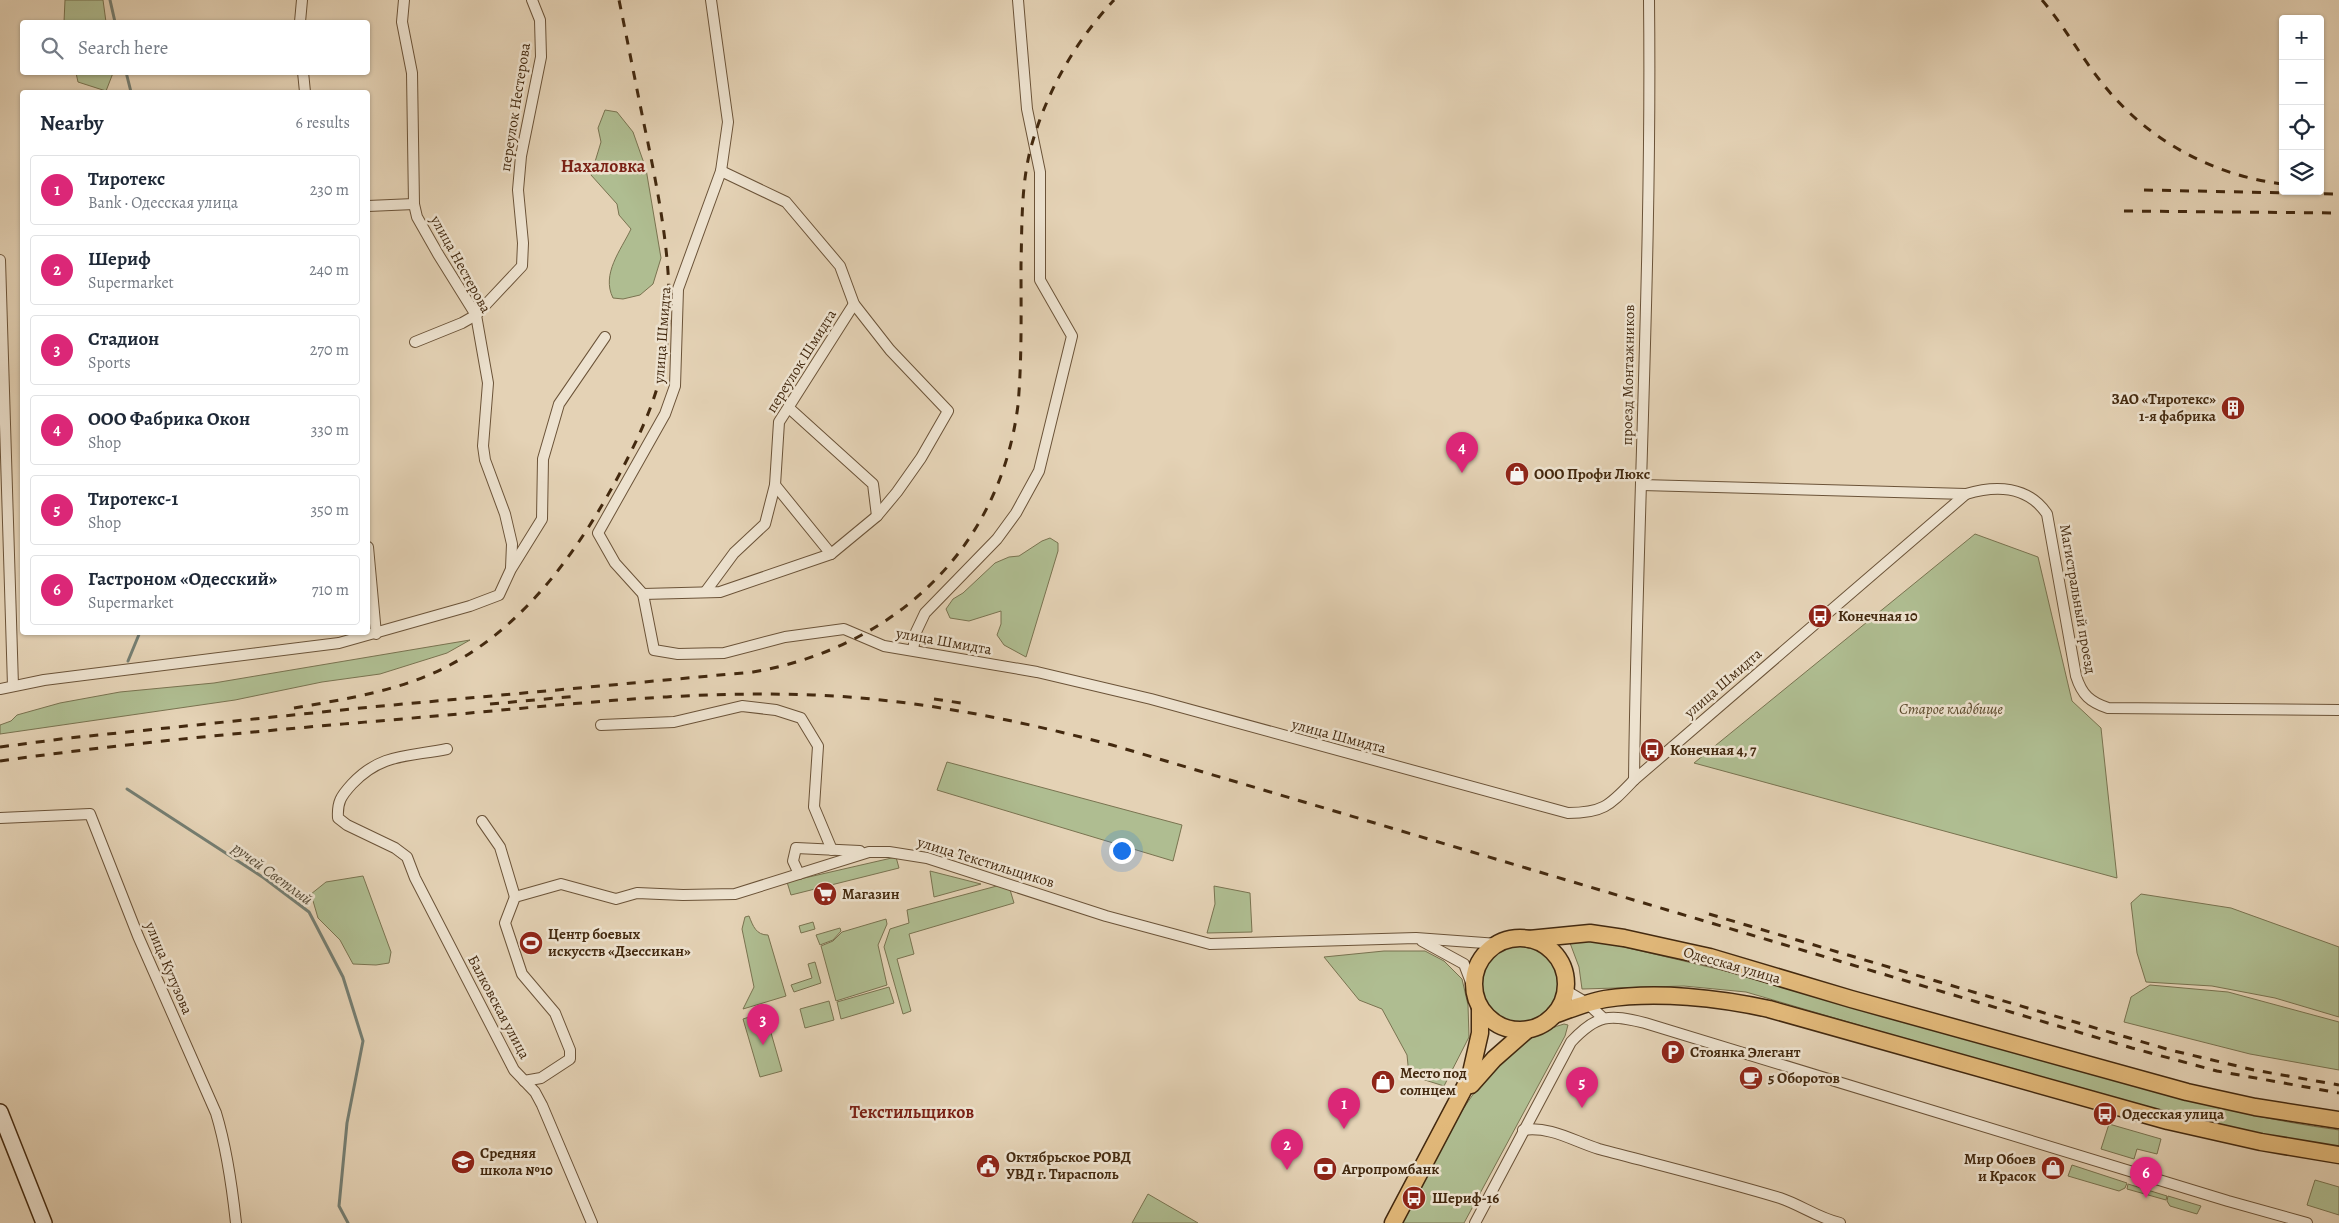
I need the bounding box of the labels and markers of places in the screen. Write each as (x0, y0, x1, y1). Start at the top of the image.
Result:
place label: ЗАО «Тиротекс» 1-я фабрика (2111, 389, 2217, 426)
building icon: ЗАО «Тиротекс» 1-я фабрика (2220, 395, 2246, 421)
pin: 4 (1446, 432, 1478, 473)
shop icon: ООО Профи Люкс (1504, 461, 1530, 487)
place label: ООО Профи Люкс (1534, 464, 1650, 484)
bus stop icon: Конечная 10 (1807, 603, 1833, 629)
place label: Конечная 10 (1838, 606, 1918, 626)
bus stop icon: Конечная 4, 7 (1639, 737, 1665, 763)
place label: Конечная 4, 7 (1670, 740, 1757, 760)
supermarket icon: Магазин (812, 881, 838, 907)
place label: Магазин (842, 884, 900, 904)
place label: Центр боевых искусств «Дзессикан» (548, 924, 691, 961)
sports icon: Центр боевых искусств «Дзессикан» (518, 930, 544, 956)
pin: 3 (747, 1004, 779, 1045)
parking icon: Стоянка Элегант (1660, 1039, 1686, 1065)
place label: Стоянка Элегант (1690, 1042, 1801, 1062)
place label: Место под солнцем (1400, 1063, 1467, 1100)
cafe icon: 5 Оборотов (1738, 1065, 1764, 1091)
pin: 5 (1566, 1067, 1598, 1108)
place label: 5 Оборотов (1768, 1068, 1840, 1088)
shop icon: Место под солнцем (1370, 1069, 1396, 1095)
pin: 1 (1328, 1088, 1360, 1129)
bus stop icon: Одесская улица (2092, 1101, 2118, 1127)
place label: Одесская улица (2122, 1104, 2225, 1124)
pin: 2 (1271, 1129, 1303, 1170)
place label: Средняя школа №10 (480, 1143, 553, 1180)
place label: Октябрьское РОВД УВД г. Тирасполь (1006, 1147, 1131, 1184)
school or university icon: Средняя школа №10 (450, 1149, 476, 1175)
place label: Мир Обоев и Красок (1964, 1149, 2036, 1186)
public building icon: Октябрьское РОВД УВД г. Тирасполь (975, 1153, 1001, 1179)
shop icon: Мир Обоев и Красок (2040, 1155, 2066, 1181)
bank icon: Агропромбанк (1312, 1156, 1338, 1182)
pin: 6 (2130, 1157, 2162, 1198)
place label: Агропромбанк (1341, 1159, 1439, 1179)
bus stop icon: Шериф-16 (1401, 1185, 1427, 1211)
place label: Шериф-16 (1432, 1188, 1499, 1208)

